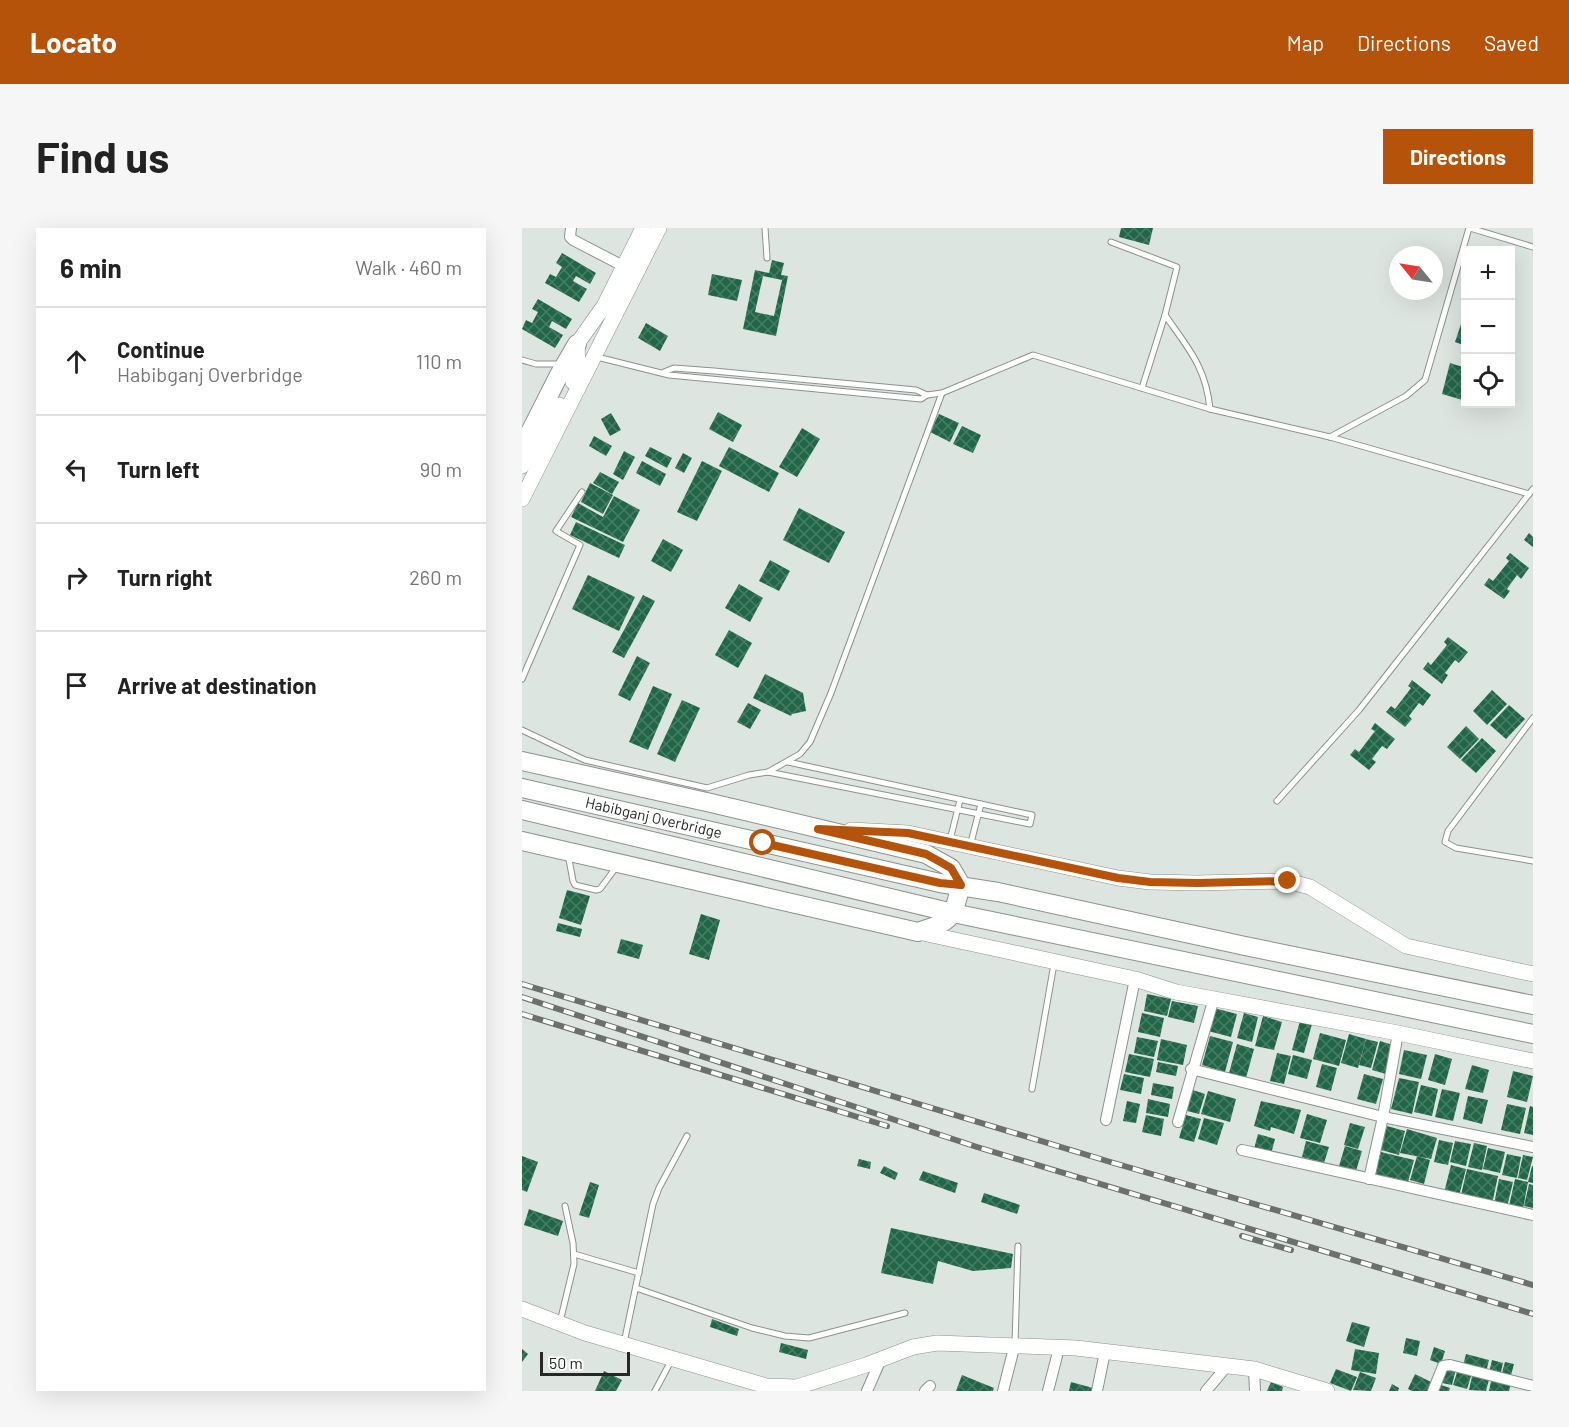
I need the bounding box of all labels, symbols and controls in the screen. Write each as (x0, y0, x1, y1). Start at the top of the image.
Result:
text: Locato (30, 25, 117, 59)
text: Map (1287, 30, 1324, 55)
text: Directions (1357, 30, 1451, 55)
text: Saved (1484, 30, 1539, 55)
button: Directions (1383, 129, 1533, 184)
text: Find us (36, 131, 169, 181)
north arrow (1389, 246, 1443, 300)
map controls (1461, 246, 1515, 408)
button: + (1461, 246, 1515, 300)
text: 6 min (60, 252, 122, 283)
text: Walk · 460 m (355, 255, 462, 279)
button: − (1461, 300, 1515, 354)
text: Continue (117, 336, 205, 362)
icon: ahead (60, 345, 93, 378)
text: 110 m (416, 349, 462, 373)
button: locate (1461, 354, 1515, 408)
text: Habibganj Overbridge (117, 362, 303, 386)
icon: left (60, 453, 93, 486)
text: Turn left (117, 456, 200, 482)
text: 90 m (420, 457, 462, 481)
icon: right (60, 561, 93, 594)
text: Turn right (117, 564, 212, 590)
text: 260 m (409, 565, 462, 589)
icon: arrive (60, 669, 93, 702)
text: Arrive at destination (117, 672, 316, 698)
street label: Habibganj Overbridge (584, 793, 724, 841)
route start (749, 829, 775, 855)
route end (1274, 867, 1300, 893)
scale bar (540, 1349, 630, 1376)
text: 50 m (549, 1353, 583, 1372)

